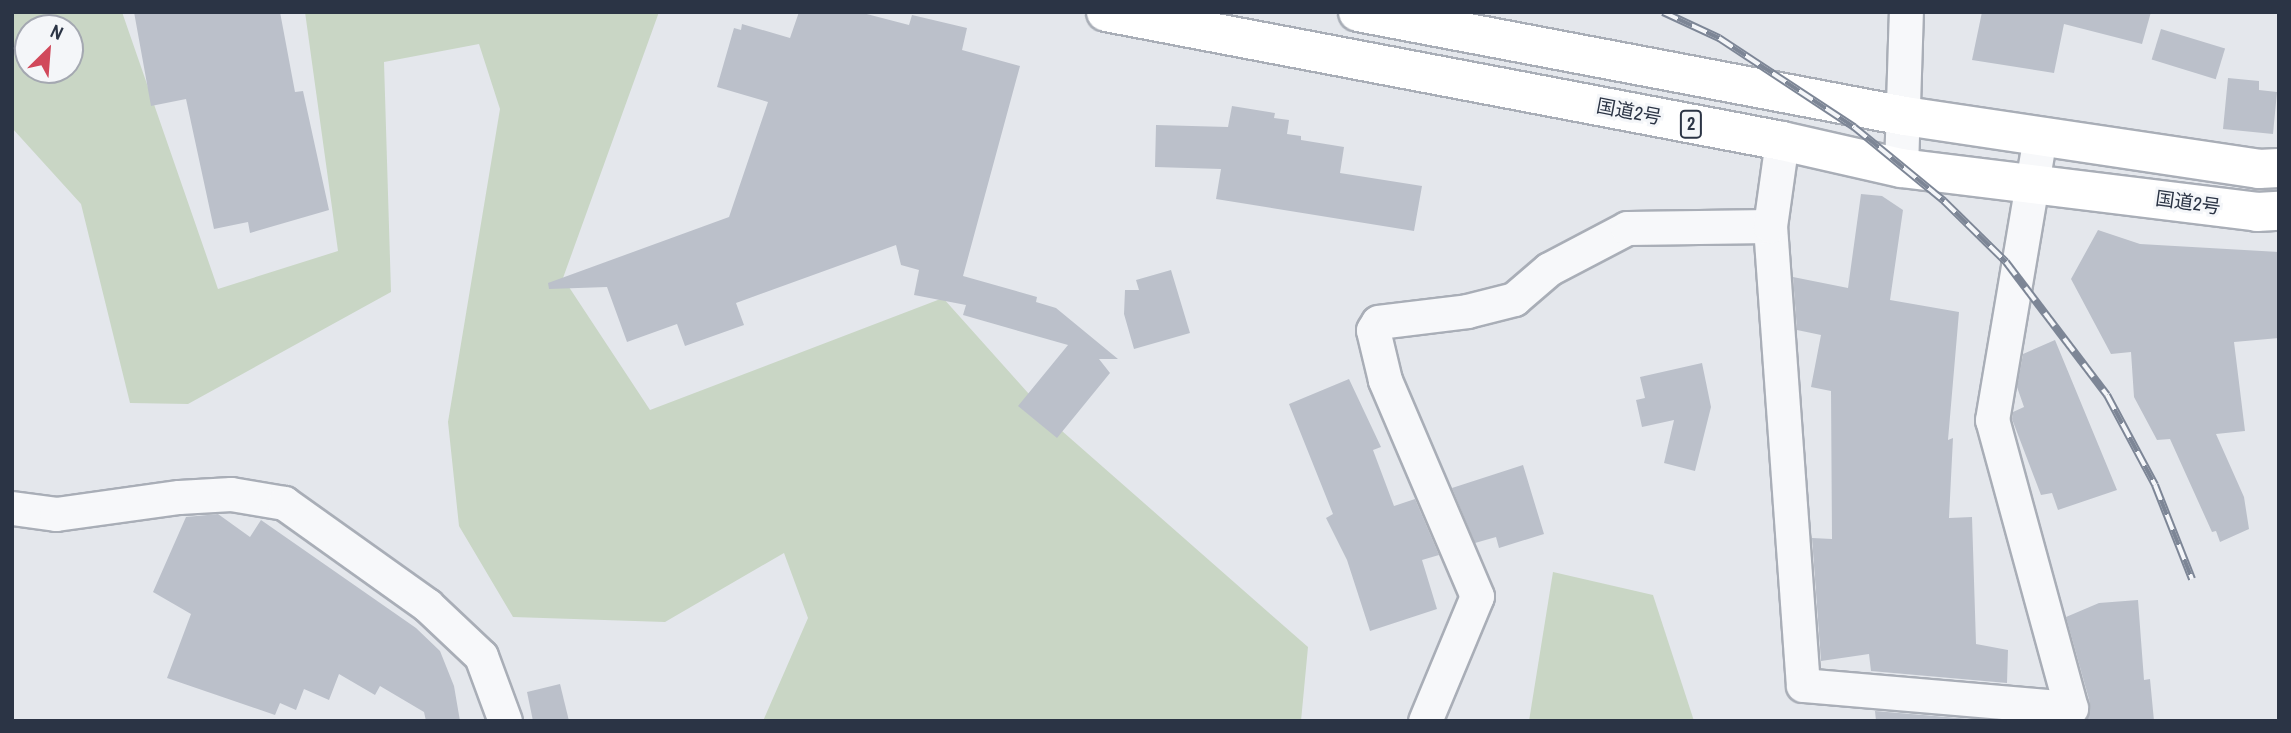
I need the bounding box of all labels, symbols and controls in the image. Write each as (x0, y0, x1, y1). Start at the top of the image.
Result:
north arrow (14, 14, 84, 84)
text: N (46, 18, 68, 46)
street label: 国道2号 (1595, 95, 1663, 129)
road number: 2 (1679, 110, 1703, 139)
street label: 国道2号 (2154, 187, 2222, 219)

